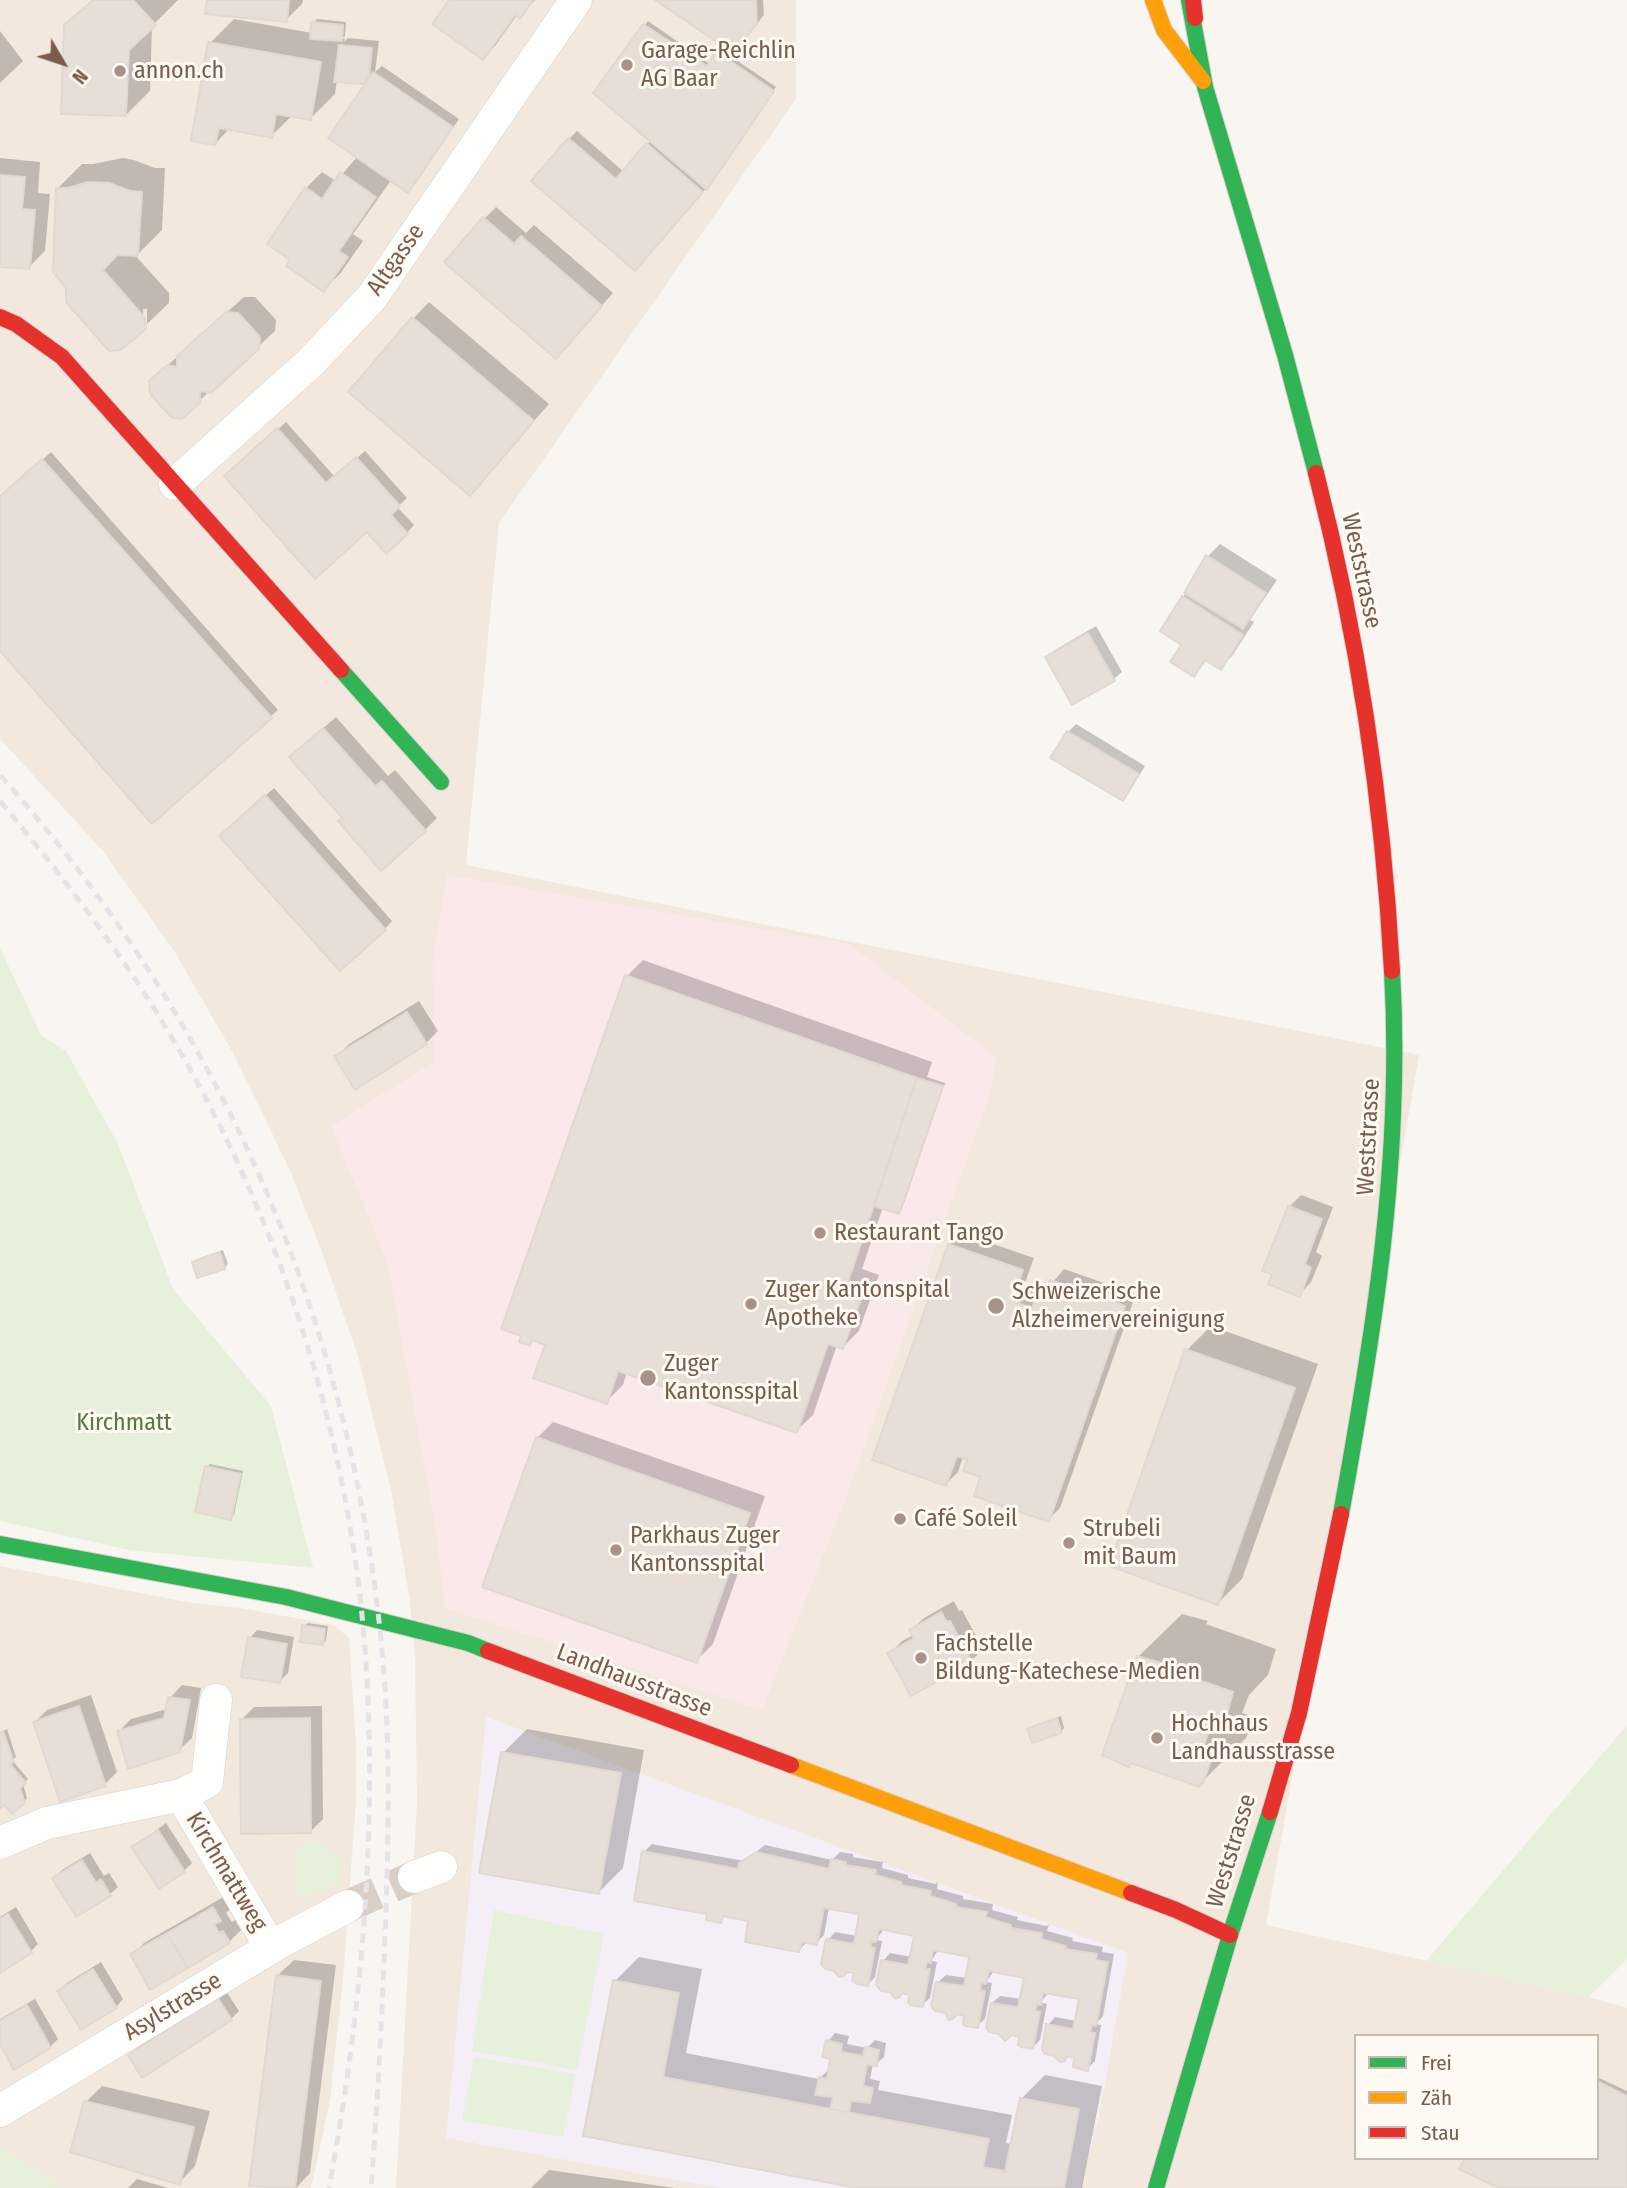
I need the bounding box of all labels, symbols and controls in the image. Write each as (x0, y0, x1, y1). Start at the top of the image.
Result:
north arrow (28, 28, 98, 98)
place label: Garage-Reichlin AG Baar (641, 37, 796, 93)
place label: annon.ch (134, 57, 224, 85)
marker: Garage-Reichlin AG Baar (619, 57, 635, 73)
marker: annon.ch (112, 63, 128, 79)
text: N (67, 65, 92, 88)
street label: Altgasse (361, 219, 431, 301)
street label: Weststrasse (1335, 511, 1387, 631)
street label: Weststrasse (1352, 1078, 1386, 1196)
place label: Restaurant Tango (834, 1219, 1004, 1247)
marker: Restaurant Tango (812, 1225, 828, 1241)
place label: Zuger Kantonspital Apotheke (765, 1276, 949, 1332)
place label: Schweizerische Alzheimervereinigung (1012, 1278, 1224, 1334)
marker: Zuger Kantonspital Apotheke (743, 1296, 759, 1312)
marker: Schweizerische Alzheimervereinigung (986, 1296, 1006, 1316)
place label: Zuger Kantonsspital (664, 1350, 798, 1406)
marker: Zuger Kantonsspital (638, 1368, 658, 1388)
park label: Kirchmatt (76, 1409, 172, 1437)
place label: Café Soleil (914, 1505, 1017, 1533)
marker: Café Soleil (892, 1511, 908, 1527)
place label: Strubeli mit Baum (1083, 1515, 1177, 1571)
place label: Parkhaus Zuger Kantonsspital (630, 1522, 780, 1578)
marker: Strubeli mit Baum (1061, 1535, 1077, 1551)
marker: Parkhaus Zuger Kantonsspital (608, 1542, 624, 1558)
place label: Fachstelle Bildung-Katechese-Medien (935, 1630, 1200, 1686)
street label: Landhausstrasse (552, 1638, 716, 1724)
marker: Fachstelle Bildung-Katechese-Medien (913, 1650, 929, 1666)
place label: Hochhaus Landhausstrasse (1171, 1710, 1335, 1766)
marker: Hochhaus Landhausstrasse (1149, 1730, 1165, 1746)
street label: Weststrasse (1201, 1791, 1263, 1911)
street label: Kirchmattweg (179, 1807, 273, 1937)
street label: Asylstrasse (119, 1967, 227, 2047)
legend (1354, 2034, 1599, 2160)
text: Frei (1421, 2050, 1452, 2076)
text: Zäh (1421, 2085, 1452, 2111)
text: Stau (1421, 2120, 1459, 2146)

